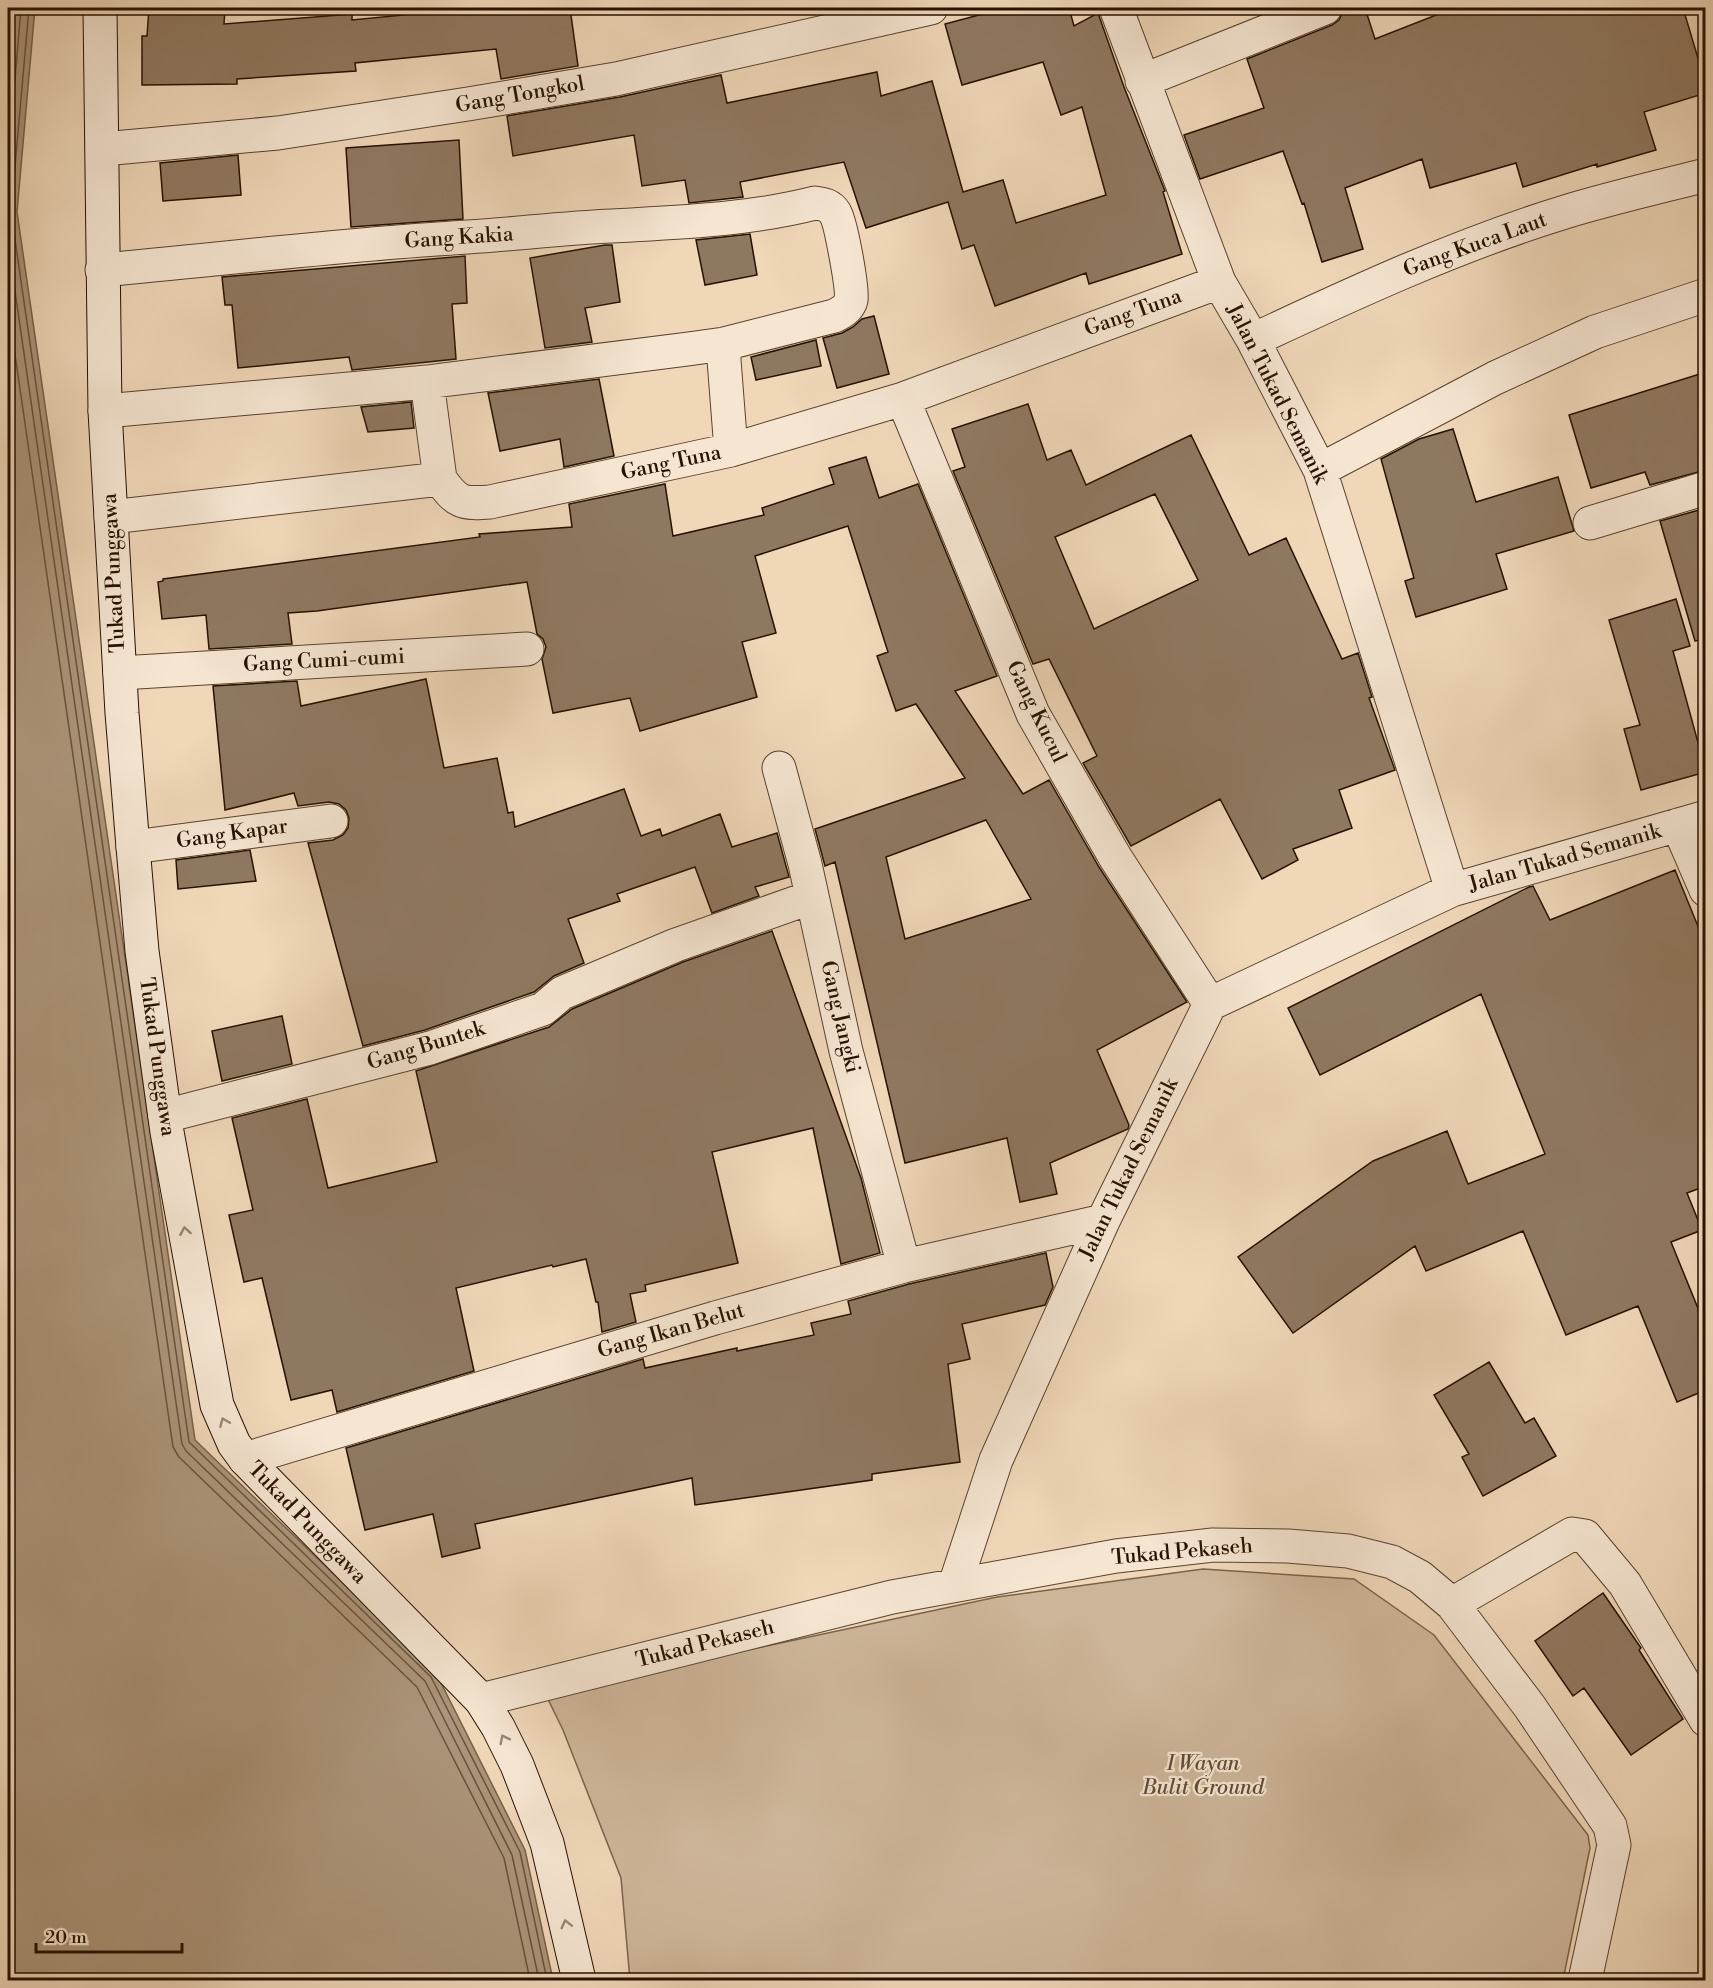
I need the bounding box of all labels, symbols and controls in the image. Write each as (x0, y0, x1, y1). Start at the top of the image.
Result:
street label: Gang Tongkol (453, 71, 587, 119)
street label: Gang Kuca Laut (1400, 207, 1551, 283)
street label: Gang Kakia (404, 221, 515, 255)
street label: Gang Tuna (1081, 283, 1186, 343)
street label: Jalan Tukad Semanik (1220, 299, 1334, 489)
street label: Gang Tuna (618, 440, 724, 486)
street label: Tukad Punggawa (97, 492, 131, 654)
street label: Gang Cumi-cumi (243, 644, 406, 678)
street label: Gang Kucul (1000, 657, 1072, 767)
street label: Gang Kapar (175, 813, 289, 855)
street label: Jalan Tukad Semanik (1465, 818, 1665, 898)
street label: Gang Jangki (814, 958, 866, 1076)
street label: Tukad Punggawa (133, 976, 181, 1138)
street label: Gang Buntek (364, 1015, 489, 1076)
street label: Jalan Tukad Semanik (1073, 1073, 1185, 1265)
one-way arrow (179, 1227, 192, 1237)
street label: Gang Ikan Belut (594, 1297, 748, 1364)
one-way arrow (219, 1418, 231, 1429)
street label: Tukad Punggawa (242, 1456, 372, 1590)
street label: Tukad Pekaseh (1110, 1533, 1254, 1571)
street label: Tukad Pekaseh (633, 1614, 777, 1674)
one-way arrow (500, 1735, 512, 1746)
park label: I Wayan Bulit Ground (1141, 1751, 1265, 1801)
scale bar (36, 1916, 182, 1954)
one-way arrow (560, 1919, 573, 1929)
text: 20 m (45, 1926, 87, 1949)

